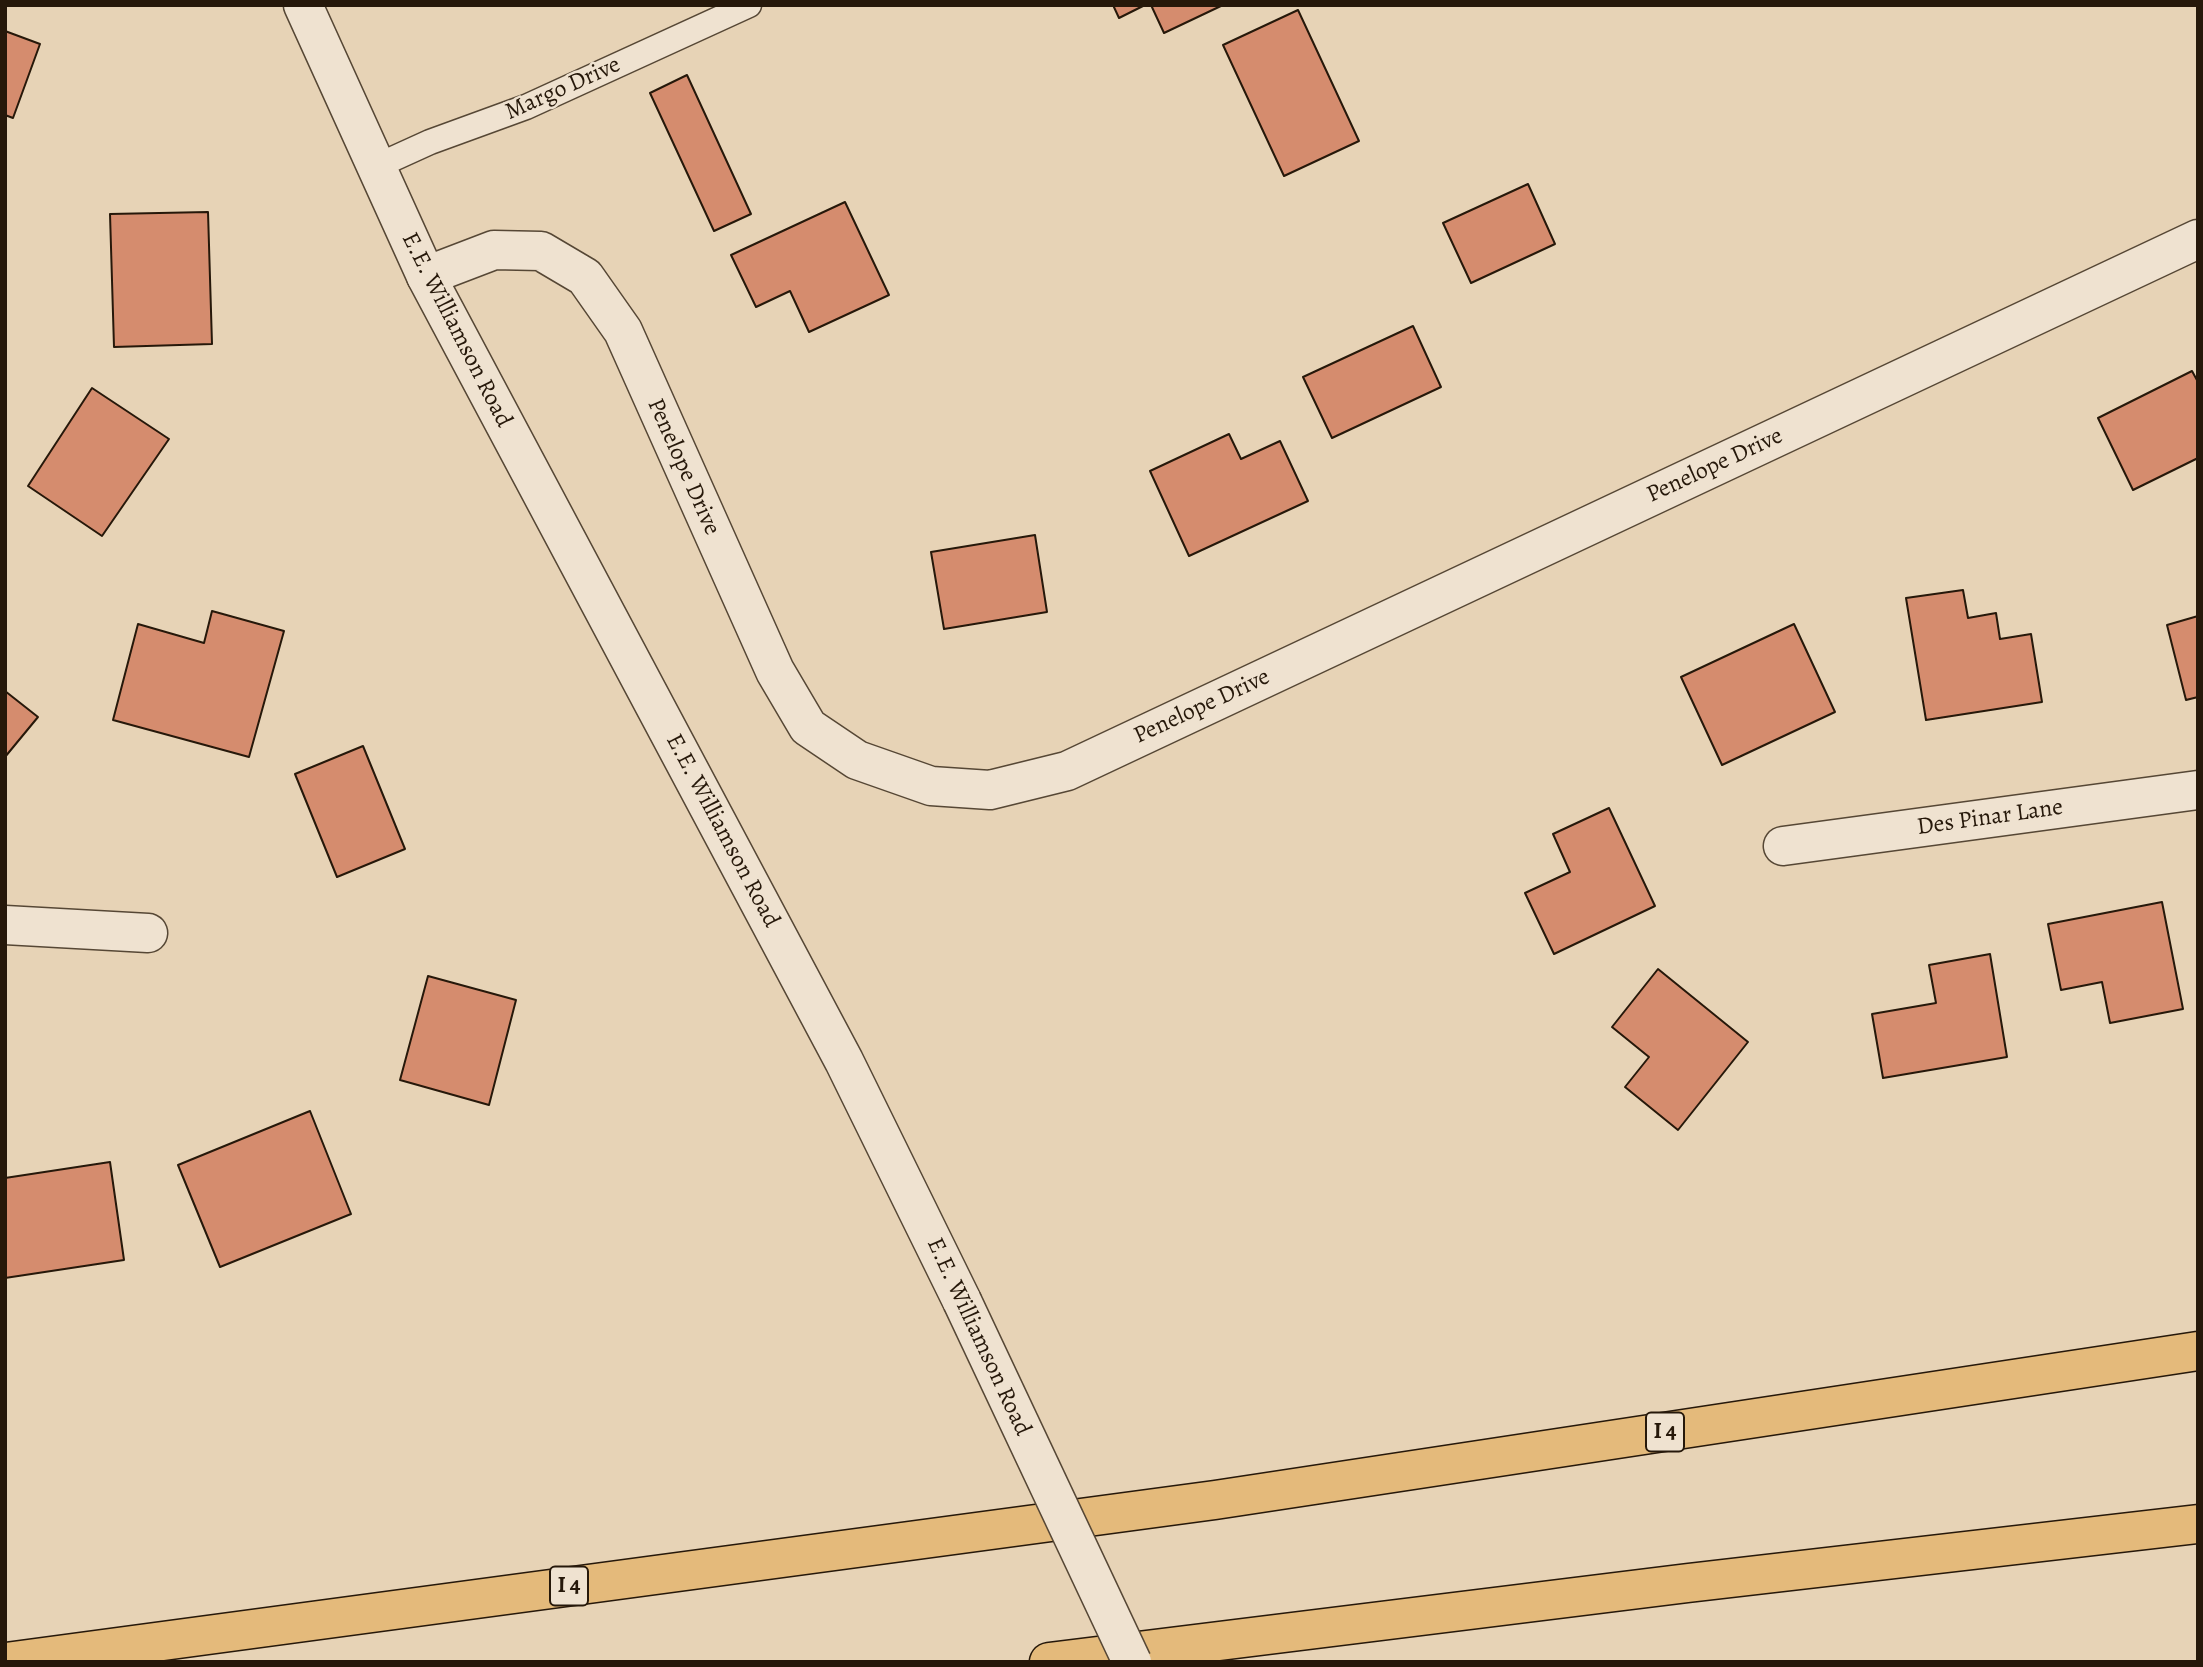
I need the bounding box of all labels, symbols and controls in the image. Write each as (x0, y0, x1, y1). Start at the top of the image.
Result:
street label: Margo Drive (501, 51, 625, 127)
street label: E.E. Williamson Road (394, 228, 518, 432)
street label: Penelope Drive (640, 394, 726, 540)
street label: Penelope Drive (1642, 422, 1788, 510)
street label: Penelope Drive (1129, 663, 1275, 751)
street label: E.E. Williamson Road (659, 729, 785, 933)
street label: Des Pinar Lane (1915, 793, 2065, 843)
street label: E.E. Williamson Road (920, 1233, 1036, 1441)
road number: I 4 (1646, 1413, 1684, 1452)
road number: I 4 (550, 1567, 588, 1606)

